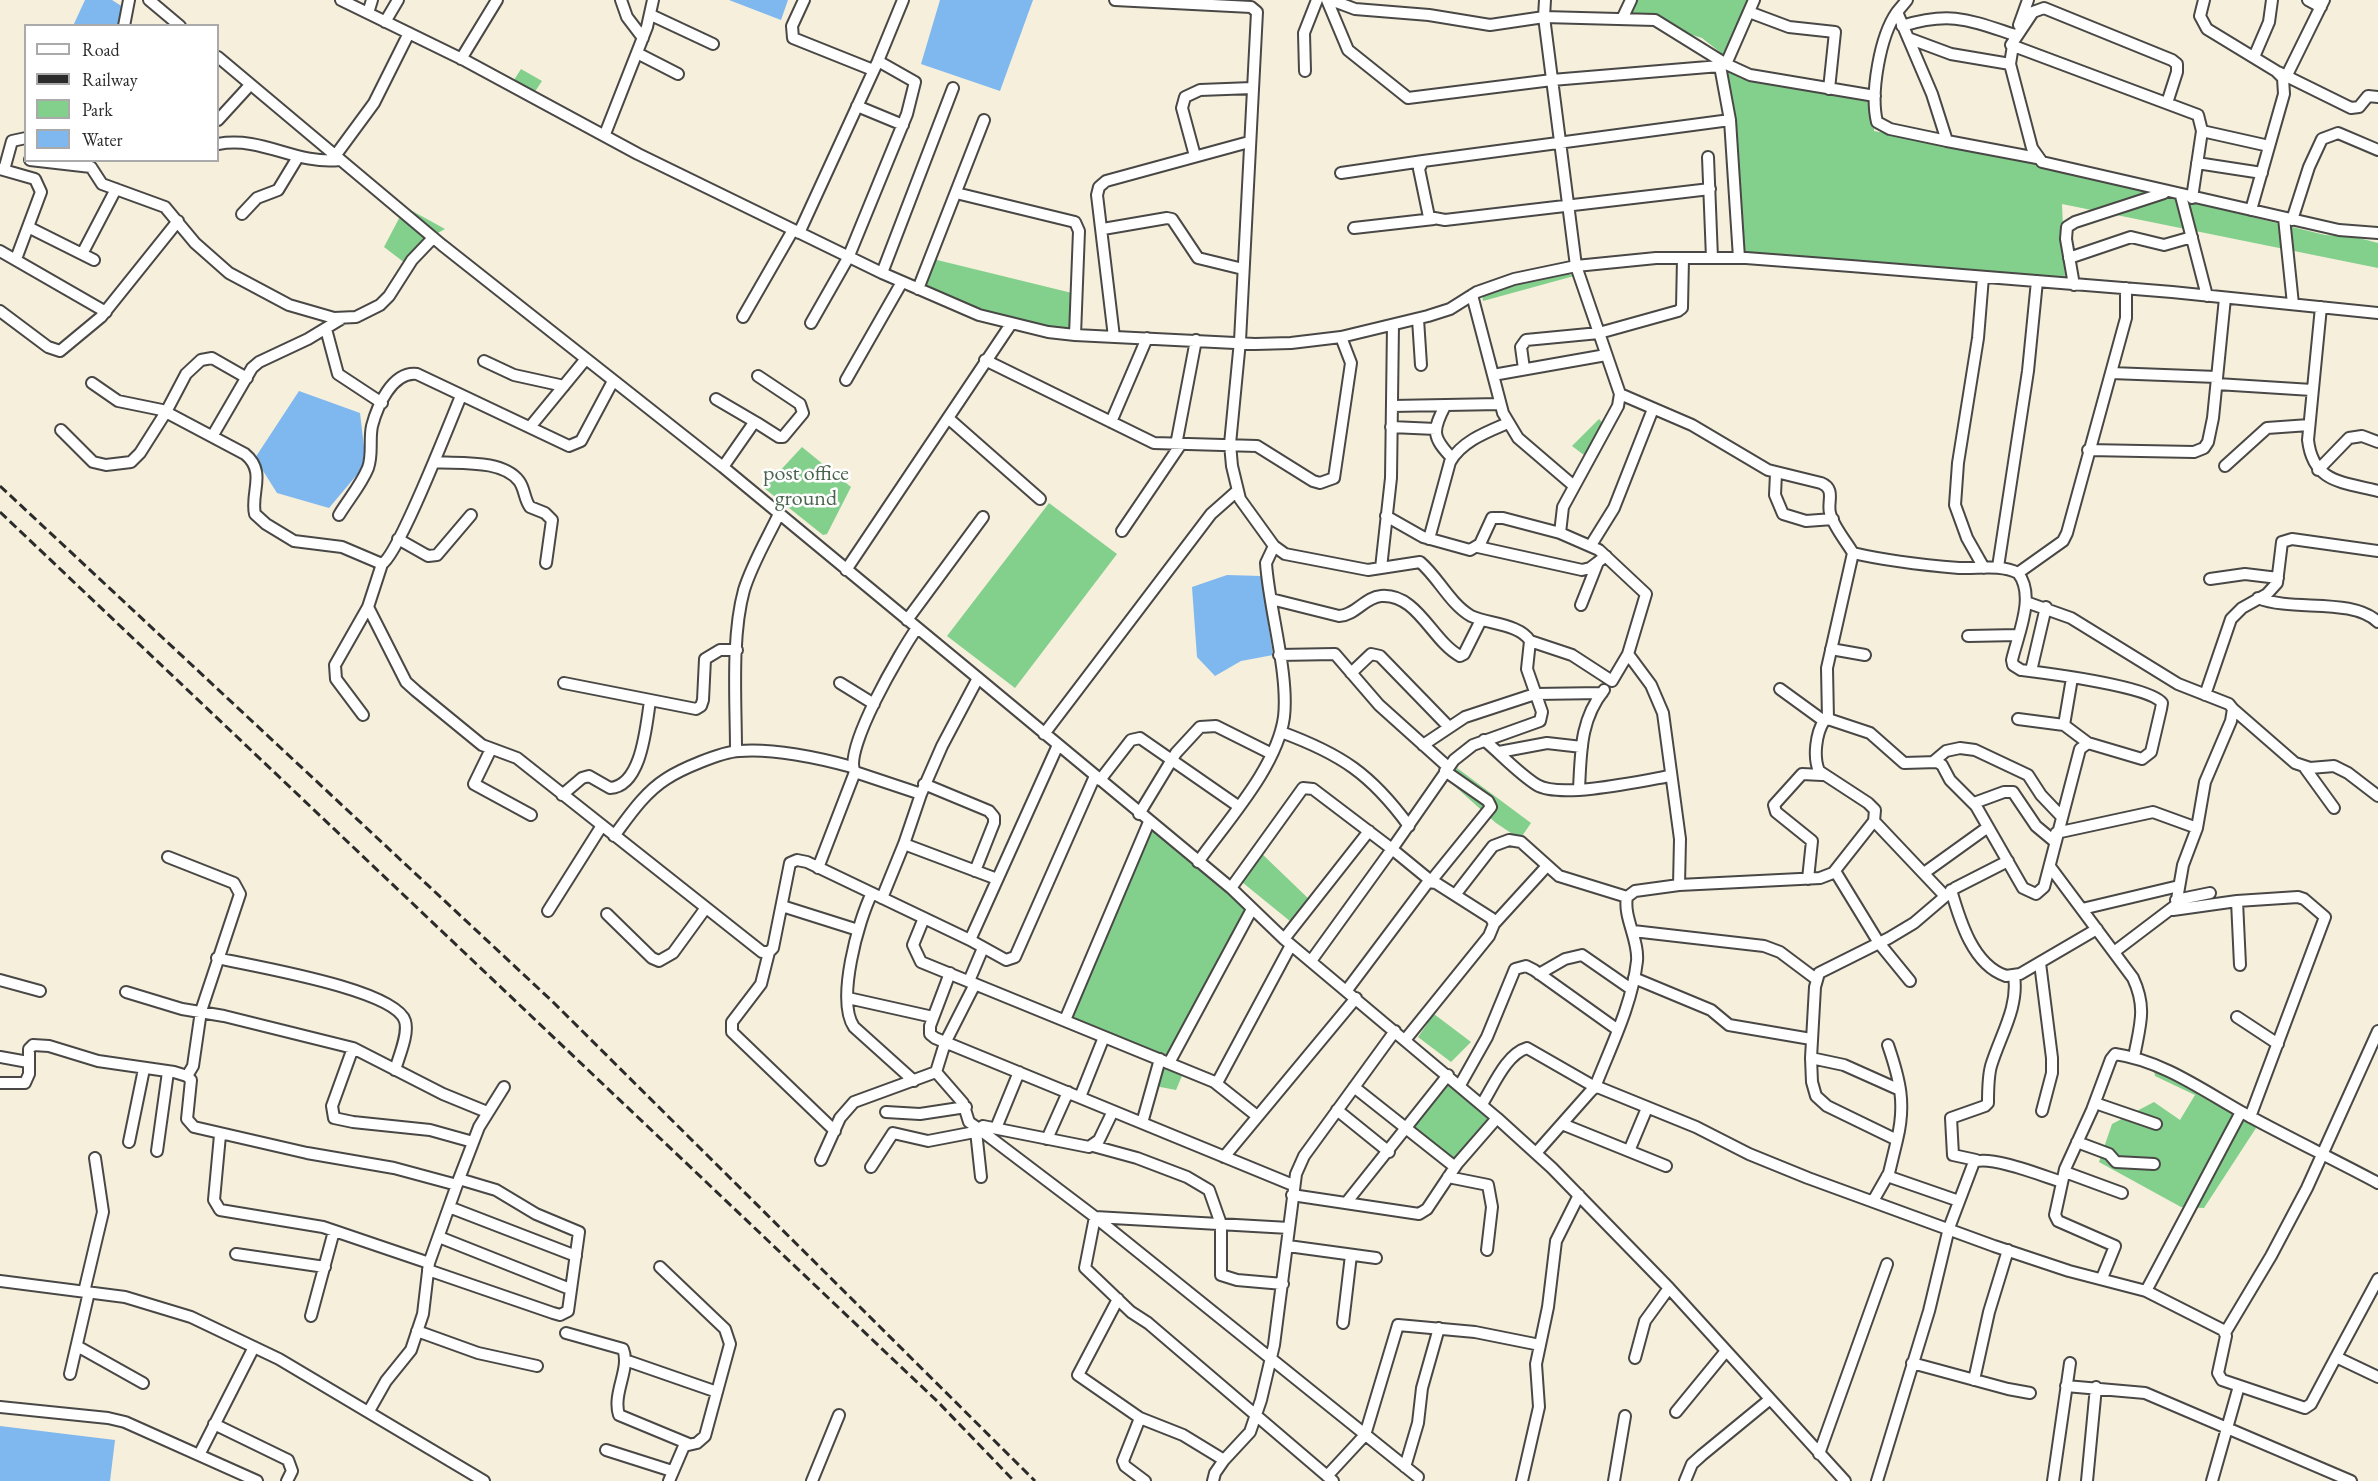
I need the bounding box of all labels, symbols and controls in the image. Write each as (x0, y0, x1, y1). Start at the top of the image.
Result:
legend (24, 24, 219, 162)
text: Road (82, 38, 120, 61)
text: Railway (82, 68, 138, 91)
text: Park (82, 98, 113, 121)
text: Water (82, 128, 123, 151)
park label: post office ground (763, 461, 849, 512)

